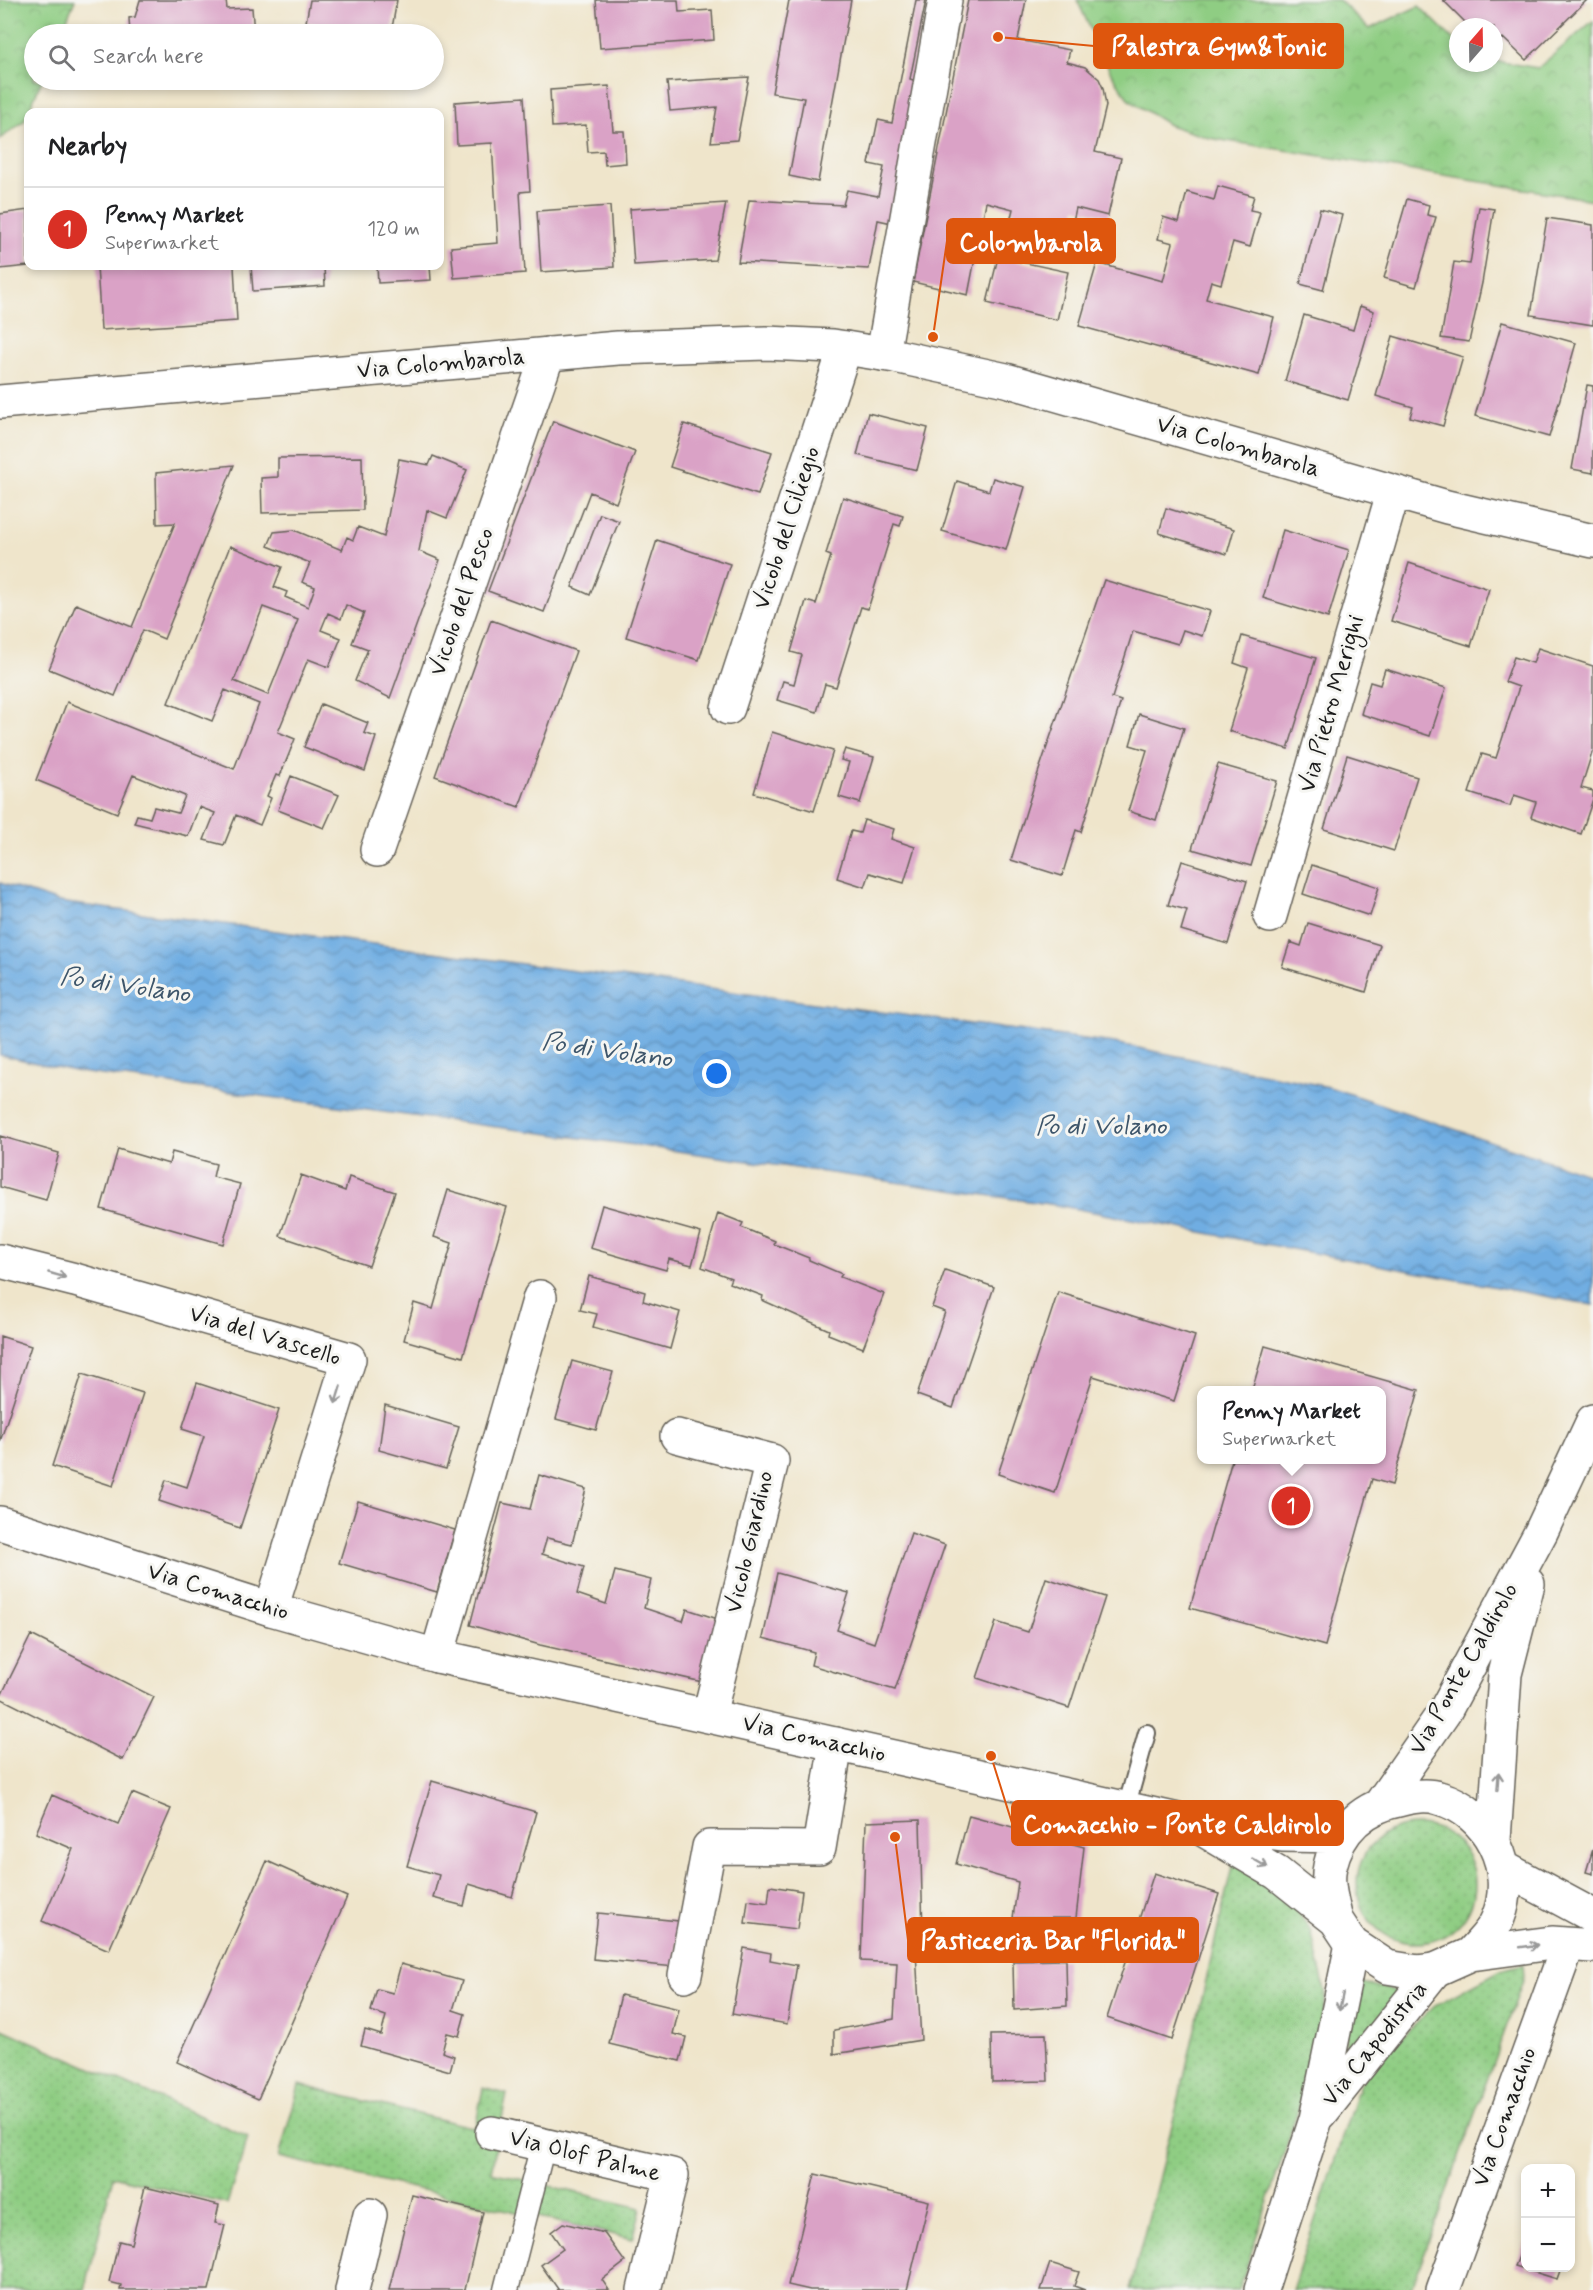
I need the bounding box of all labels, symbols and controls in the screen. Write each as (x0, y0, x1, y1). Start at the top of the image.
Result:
north arrow (1449, 18, 1503, 72)
search box (24, 24, 444, 90)
callout: Palestra Gym&Tonic (1094, 24, 1343, 68)
text: Palestra Gym&Tonic (1111, 31, 1327, 65)
icon: search (45, 41, 78, 74)
text: Search here (93, 43, 204, 71)
text: Nearby (48, 130, 127, 164)
text: Penny Market (105, 202, 244, 230)
text: 1 (63, 216, 72, 243)
text: 120 m (367, 216, 420, 243)
callout: Colombarola (947, 219, 1115, 263)
text: Colombarola (959, 227, 1103, 261)
text: Supermarket (105, 230, 219, 257)
street label: Via Colombarola (356, 341, 526, 387)
street label: Via Colombarola (1153, 409, 1323, 485)
street label: Vicolo del Ciliegio (746, 443, 828, 613)
street label: Vicolo del Pesco (422, 524, 502, 680)
street label: Via Pietro Merighi (1292, 612, 1374, 797)
water label: Po di Volano (58, 960, 193, 1012)
water label: Po di Volano (540, 1025, 675, 1077)
your location (702, 1059, 731, 1088)
water label: Po di Volano (1036, 1110, 1168, 1144)
one-way arrow (47, 1270, 66, 1281)
street label: Via del Vascello (185, 1298, 345, 1374)
one-way arrow (332, 1385, 343, 1404)
popup (1197, 1386, 1386, 1464)
text: Penny Market (1222, 1398, 1361, 1426)
text: Supermarket (1222, 1426, 1336, 1453)
street label: Vicolo Giardino (719, 1468, 781, 1616)
pin: 1 (1272, 1484, 1310, 1528)
street label: Via Comacchio (144, 1556, 292, 1628)
street label: Via Ponte Caldirolo (1402, 1577, 1526, 1761)
street label: Via Comacchio (739, 1707, 889, 1771)
one-way arrow (1492, 1772, 1503, 1792)
callout: Comacchio - Ponte Caldirolo (1012, 1801, 1343, 1845)
text: Comacchio - Ponte Caldirolo (1022, 1809, 1332, 1843)
one-way arrow (1251, 1858, 1268, 1870)
callout: Pasticceria Bar "Florida" (908, 1918, 1198, 1962)
text: Pasticceria Bar "Florida" (920, 1925, 1186, 1959)
one-way arrow (1519, 1940, 1538, 1951)
street label: Via Capodistria (1315, 1975, 1435, 2113)
one-way arrow (1335, 1991, 1346, 2011)
street label: Via Comacchio (1465, 2043, 1545, 2191)
street label: Via Olof Palme (506, 2122, 664, 2190)
map controls (1521, 2164, 1575, 2272)
button: + (1521, 2164, 1575, 2218)
button: − (1521, 2218, 1575, 2272)

